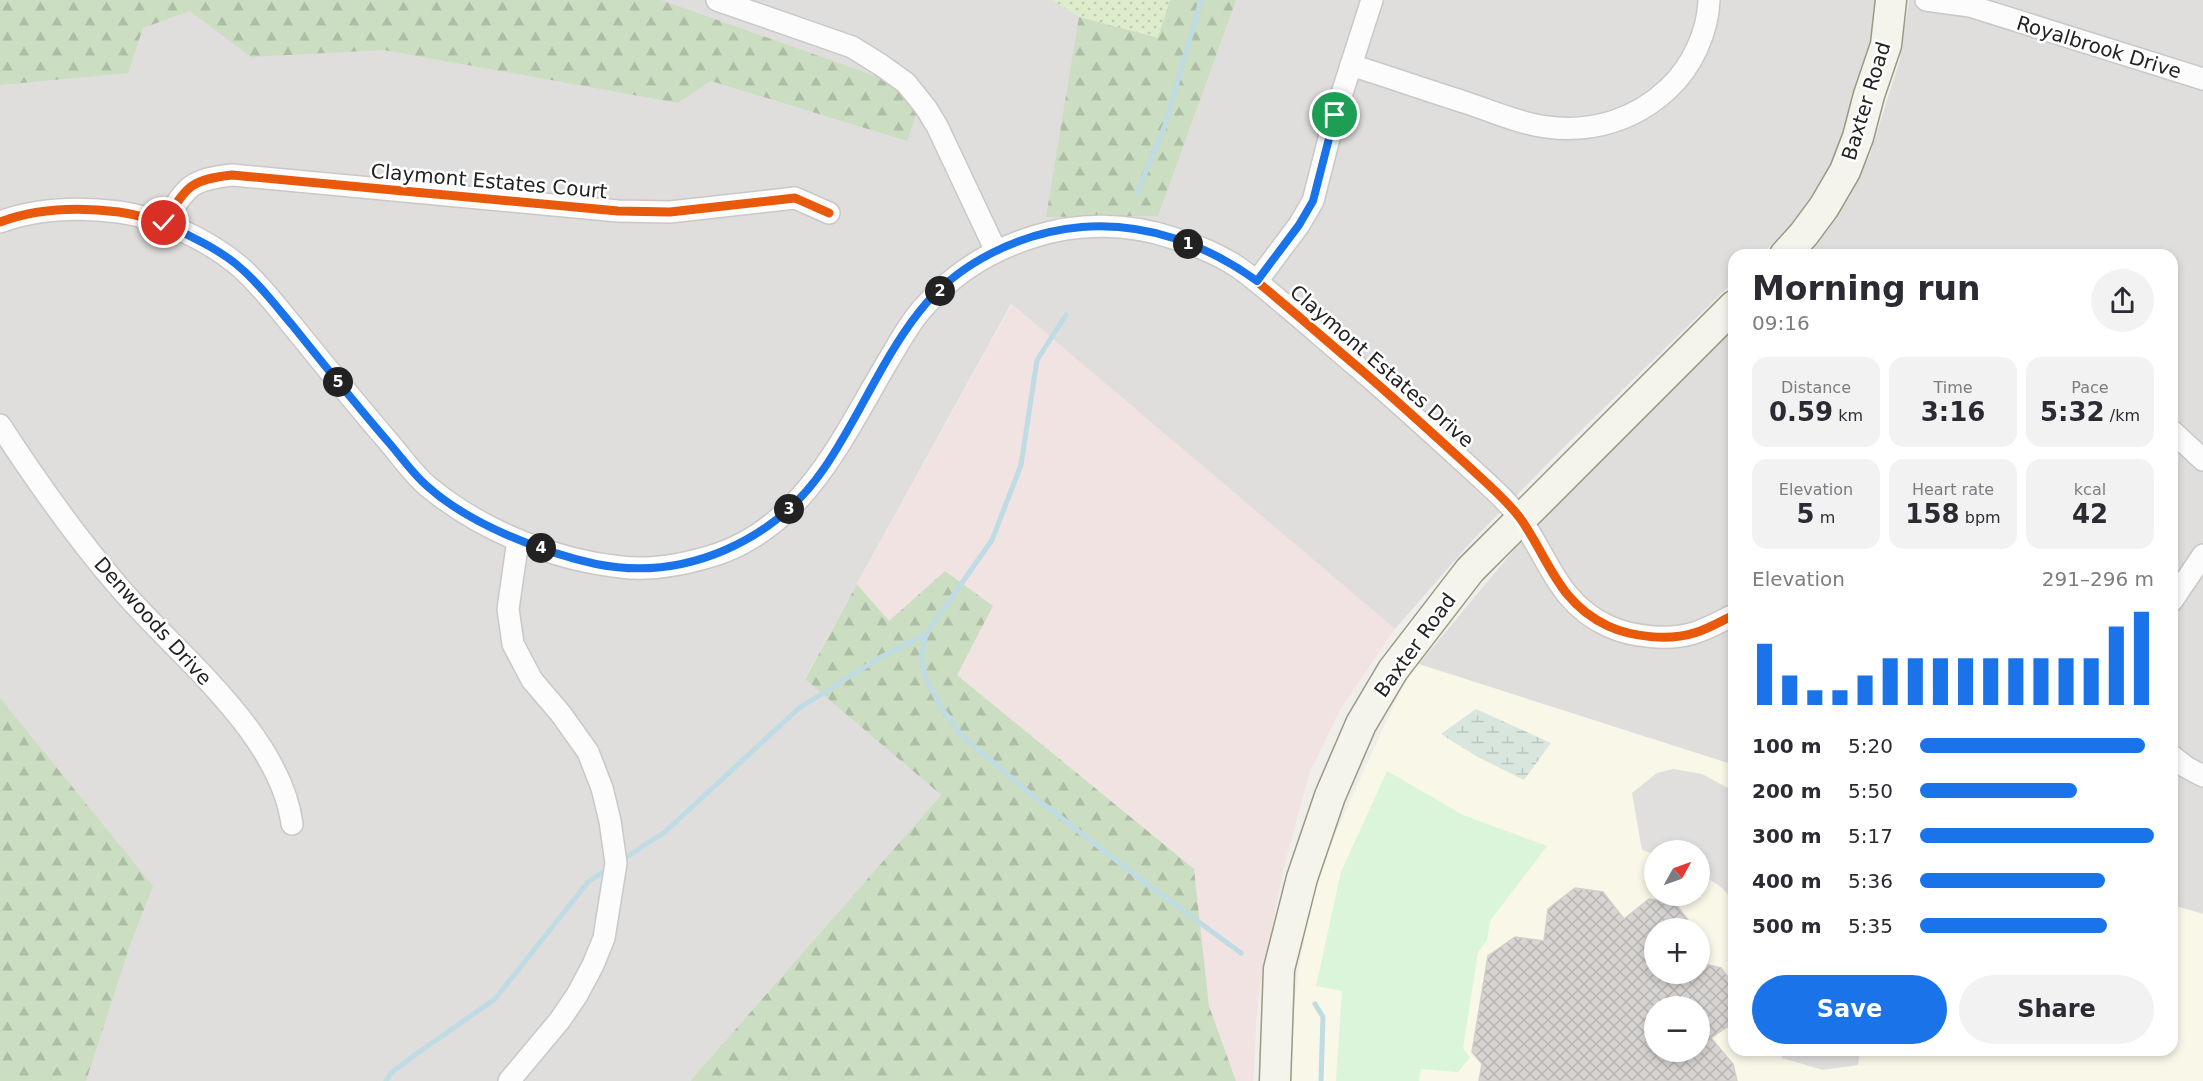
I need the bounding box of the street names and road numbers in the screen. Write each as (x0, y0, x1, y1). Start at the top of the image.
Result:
street label: Royalbrook Drive (2014, 11, 2184, 83)
street label: Baxter Road (1837, 39, 1895, 163)
street label: Claymont Estates Court (370, 159, 608, 203)
street label: Claymont Estates Drive (1285, 280, 1479, 452)
street label: Denwoods Drive (89, 552, 217, 690)
street label: Baxter Road (1369, 588, 1461, 702)

